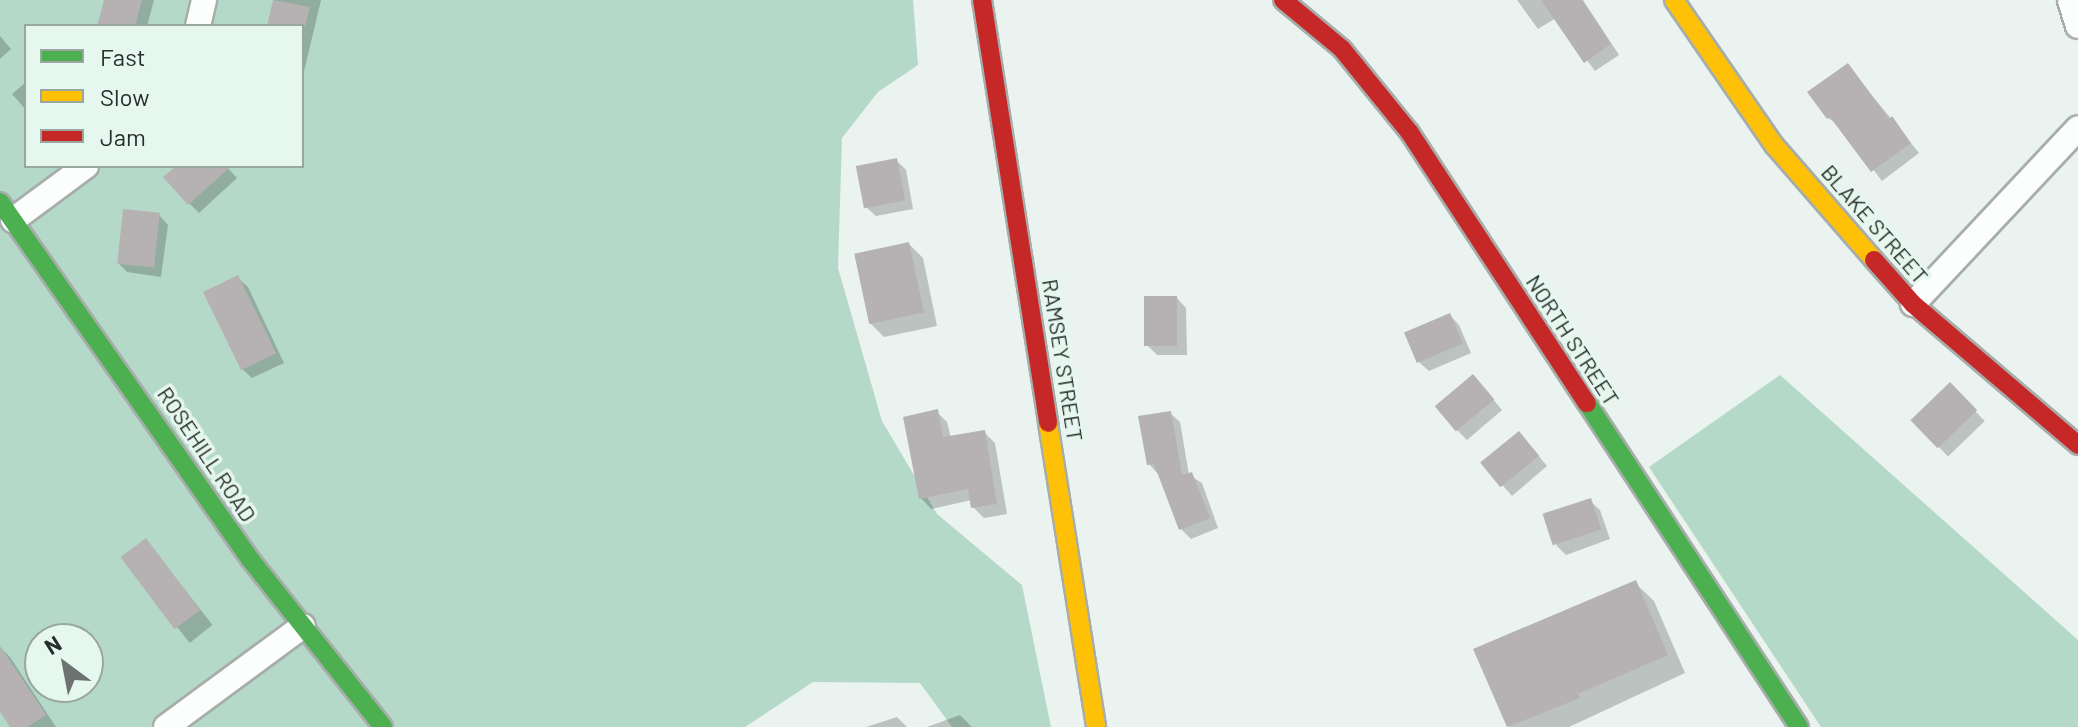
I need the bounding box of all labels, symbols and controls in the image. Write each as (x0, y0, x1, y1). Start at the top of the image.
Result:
legend (24, 24, 304, 168)
text: Fast (100, 42, 145, 71)
text: Slow (100, 82, 149, 111)
text: Jam (100, 122, 146, 151)
street label: BLAKE STREET (1816, 159, 1934, 289)
street label: NORTH STREET (1521, 270, 1625, 410)
street label: RAMSEY STREET (1037, 277, 1089, 443)
street label: ROSEHILL ROAD (152, 382, 262, 526)
north arrow (24, 623, 104, 703)
text: N (39, 629, 65, 659)

